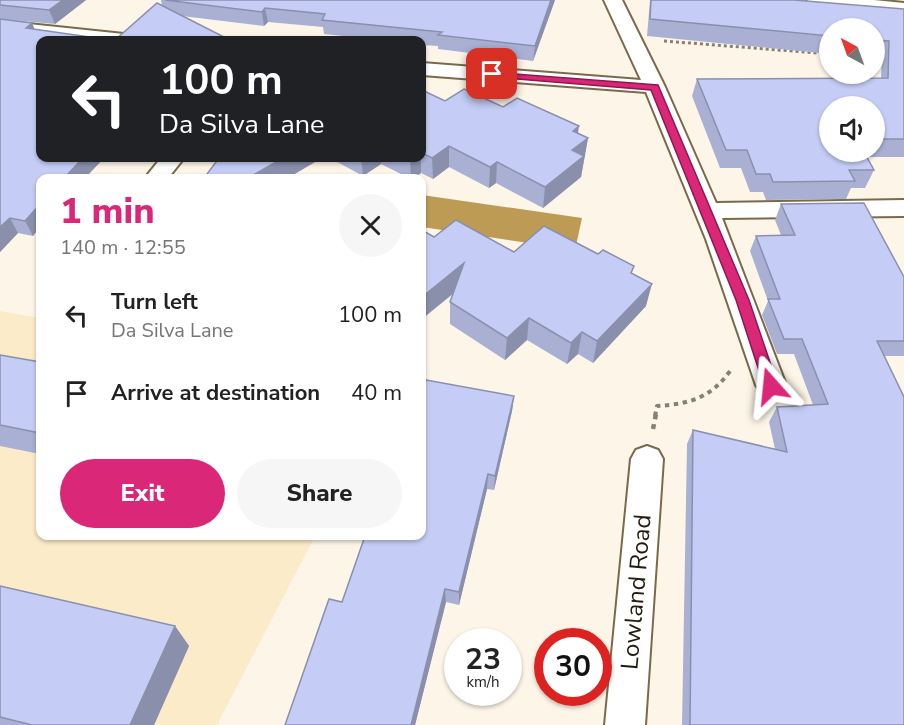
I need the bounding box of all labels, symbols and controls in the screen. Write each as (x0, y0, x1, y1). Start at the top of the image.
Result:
north arrow (819, 18, 885, 84)
map controls (819, 18, 885, 162)
pin (466, 48, 517, 99)
text: 100 m (159, 52, 283, 109)
icon: arrive (475, 57, 508, 90)
icon: left (60, 60, 138, 138)
button: sound (819, 96, 885, 162)
text: Da Silva Lane (159, 106, 324, 143)
text: 1 min (60, 187, 155, 236)
button: close (339, 194, 402, 257)
text: 140 m · 12:55 (60, 234, 186, 261)
text: Turn left (111, 287, 198, 317)
icon: left (60, 299, 93, 332)
text: 100 m (338, 300, 402, 330)
text: Da Silva Lane (111, 317, 234, 344)
position arrow (739, 354, 803, 418)
icon: arrive (60, 377, 93, 410)
text: Arrive at destination (111, 378, 320, 408)
text: 40 m (351, 378, 402, 408)
button: Exit (60, 459, 225, 528)
button: Share (237, 459, 402, 528)
street label: Lowland Road (613, 513, 659, 671)
speed limit sign: 30 (534, 628, 612, 706)
text: 23 (465, 639, 501, 680)
text: km/h (466, 672, 500, 692)

